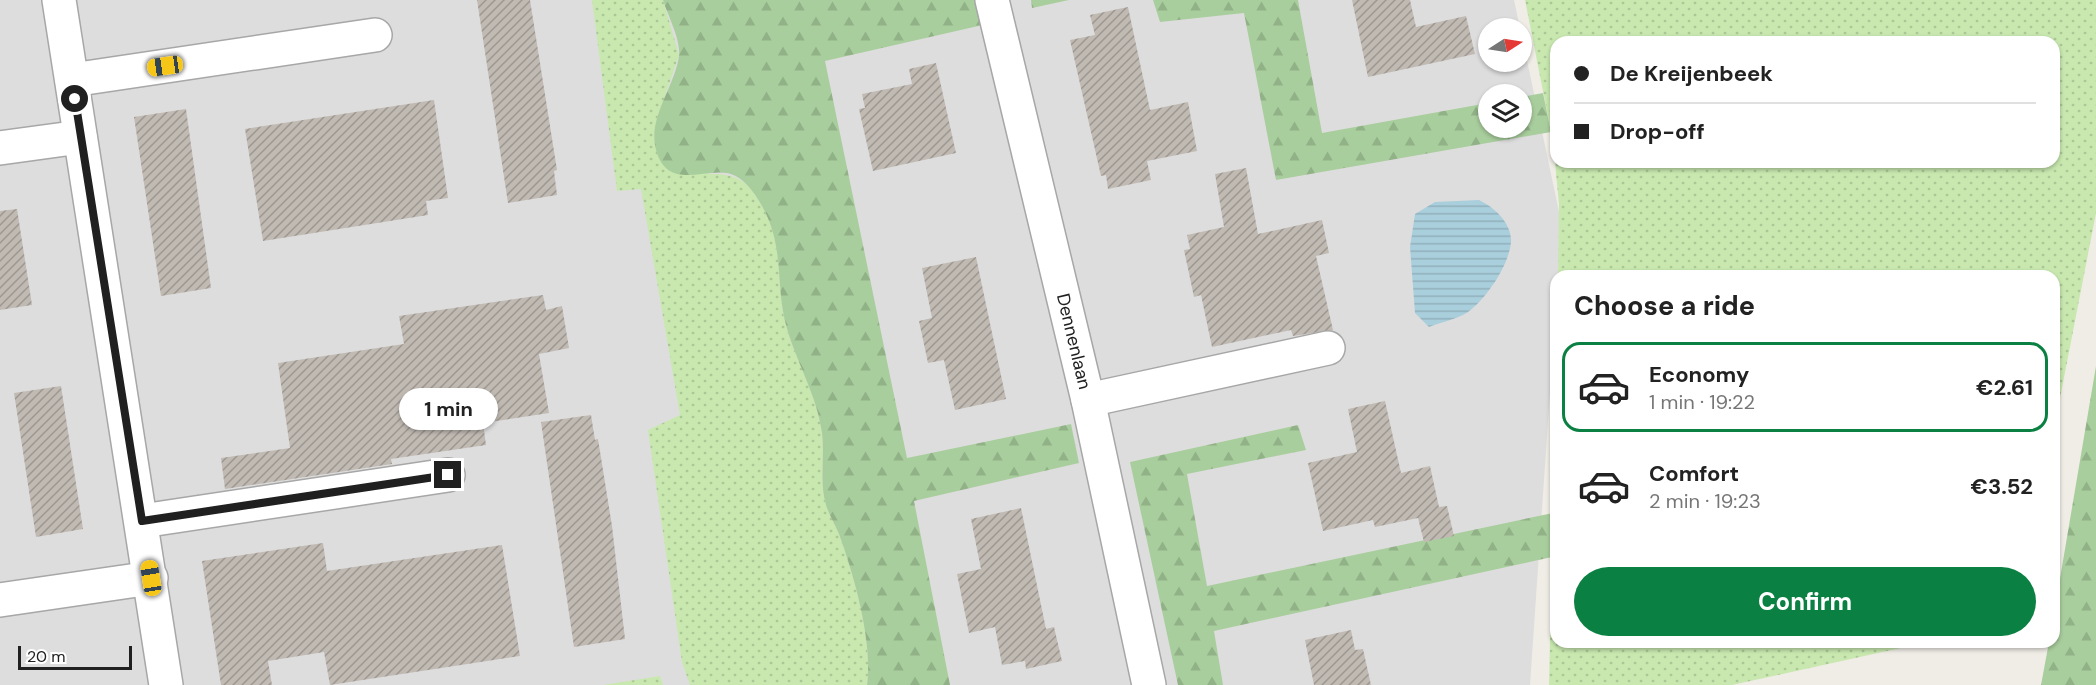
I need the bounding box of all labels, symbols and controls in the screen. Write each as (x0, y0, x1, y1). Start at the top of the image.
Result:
north arrow (1478, 18, 1532, 72)
map controls (1478, 18, 1532, 138)
car (146, 55, 184, 77)
text: De Kreijenbeek (1610, 59, 1773, 88)
button: layers (1478, 84, 1532, 138)
route start (61, 85, 88, 112)
text: Drop-off (1610, 117, 1705, 146)
text: Choose a ride (1574, 288, 1755, 323)
street label: Dennenlaan (1051, 291, 1097, 392)
icon: car (1577, 360, 1631, 414)
text: Economy (1649, 360, 1749, 389)
text: €2.61 (1976, 373, 2033, 402)
callout: 1 min (398, 388, 498, 430)
text: 1 min · 19:22 (1649, 389, 1755, 415)
text: 1 min (424, 396, 473, 422)
icon: car (1577, 459, 1631, 513)
text: Comfort (1649, 459, 1739, 488)
route end (434, 461, 461, 488)
text: €3.52 (1971, 472, 2033, 501)
text: 2 min · 19:23 (1649, 488, 1761, 514)
car (139, 559, 163, 597)
button: Confirm (1574, 567, 2036, 636)
scale bar (18, 643, 132, 670)
text: 20 m (27, 646, 66, 667)

